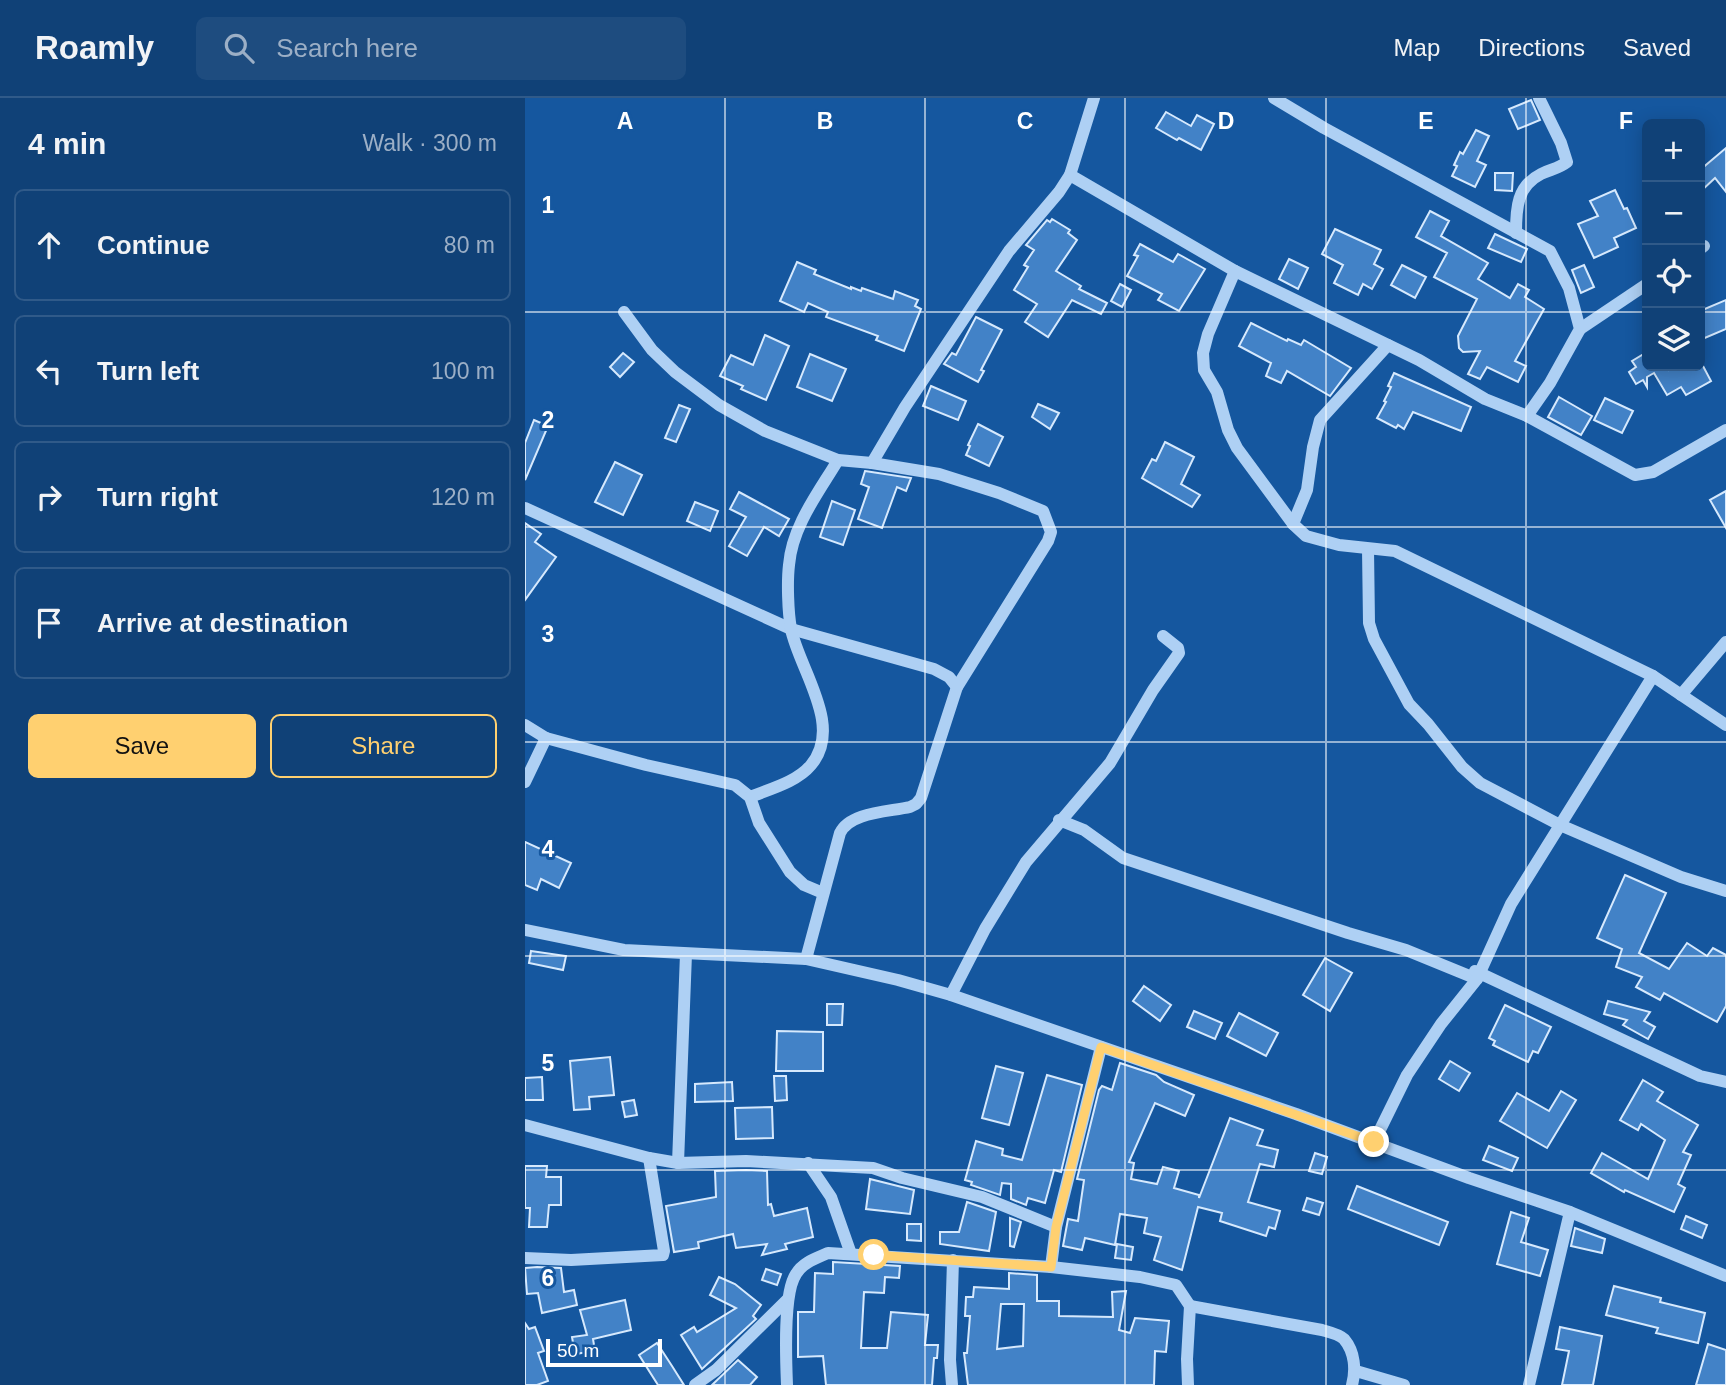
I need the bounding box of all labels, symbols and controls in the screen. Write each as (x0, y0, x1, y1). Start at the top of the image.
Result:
search box (196, 17, 686, 80)
text: Roamly (35, 29, 154, 66)
icon: search (220, 29, 258, 67)
text: Search here (276, 33, 418, 63)
text: Map (1394, 34, 1440, 61)
text: Directions (1478, 34, 1585, 61)
text: Saved (1623, 34, 1691, 61)
text: A (617, 108, 633, 134)
text: B (817, 108, 833, 134)
text: C (1017, 108, 1033, 134)
text: D (1218, 108, 1234, 134)
text: E (1418, 108, 1434, 134)
text: F (1619, 108, 1633, 134)
map controls (1642, 119, 1705, 371)
button: + (1642, 119, 1705, 182)
text: 4 min (28, 127, 106, 160)
text: Walk · 300 m (362, 130, 497, 156)
button: − (1642, 182, 1705, 245)
text: 1 (542, 192, 555, 218)
icon: ahead (30, 226, 68, 264)
text: Continue (97, 230, 210, 260)
text: 80 m (444, 232, 495, 258)
button: locate (1642, 245, 1705, 308)
button: layers (1642, 308, 1705, 371)
icon: left (30, 352, 68, 390)
text: Turn left (97, 356, 199, 386)
text: 100 m (431, 358, 495, 384)
text: 2 (542, 407, 554, 433)
icon: right (30, 478, 68, 516)
text: Turn right (97, 482, 218, 512)
text: 120 m (431, 484, 495, 510)
icon: arrive (30, 604, 68, 642)
text: Arrive at destination (97, 608, 348, 638)
text: 3 (542, 621, 554, 647)
button: Save (28, 714, 256, 778)
button: Share (270, 714, 497, 778)
text: 4 (542, 836, 555, 862)
text: 5 (542, 1050, 555, 1076)
route end (1358, 1126, 1389, 1157)
route start (858, 1239, 889, 1270)
text: 6 (542, 1265, 554, 1291)
scale bar (546, 1336, 661, 1368)
text: 50 m (557, 1340, 599, 1361)

